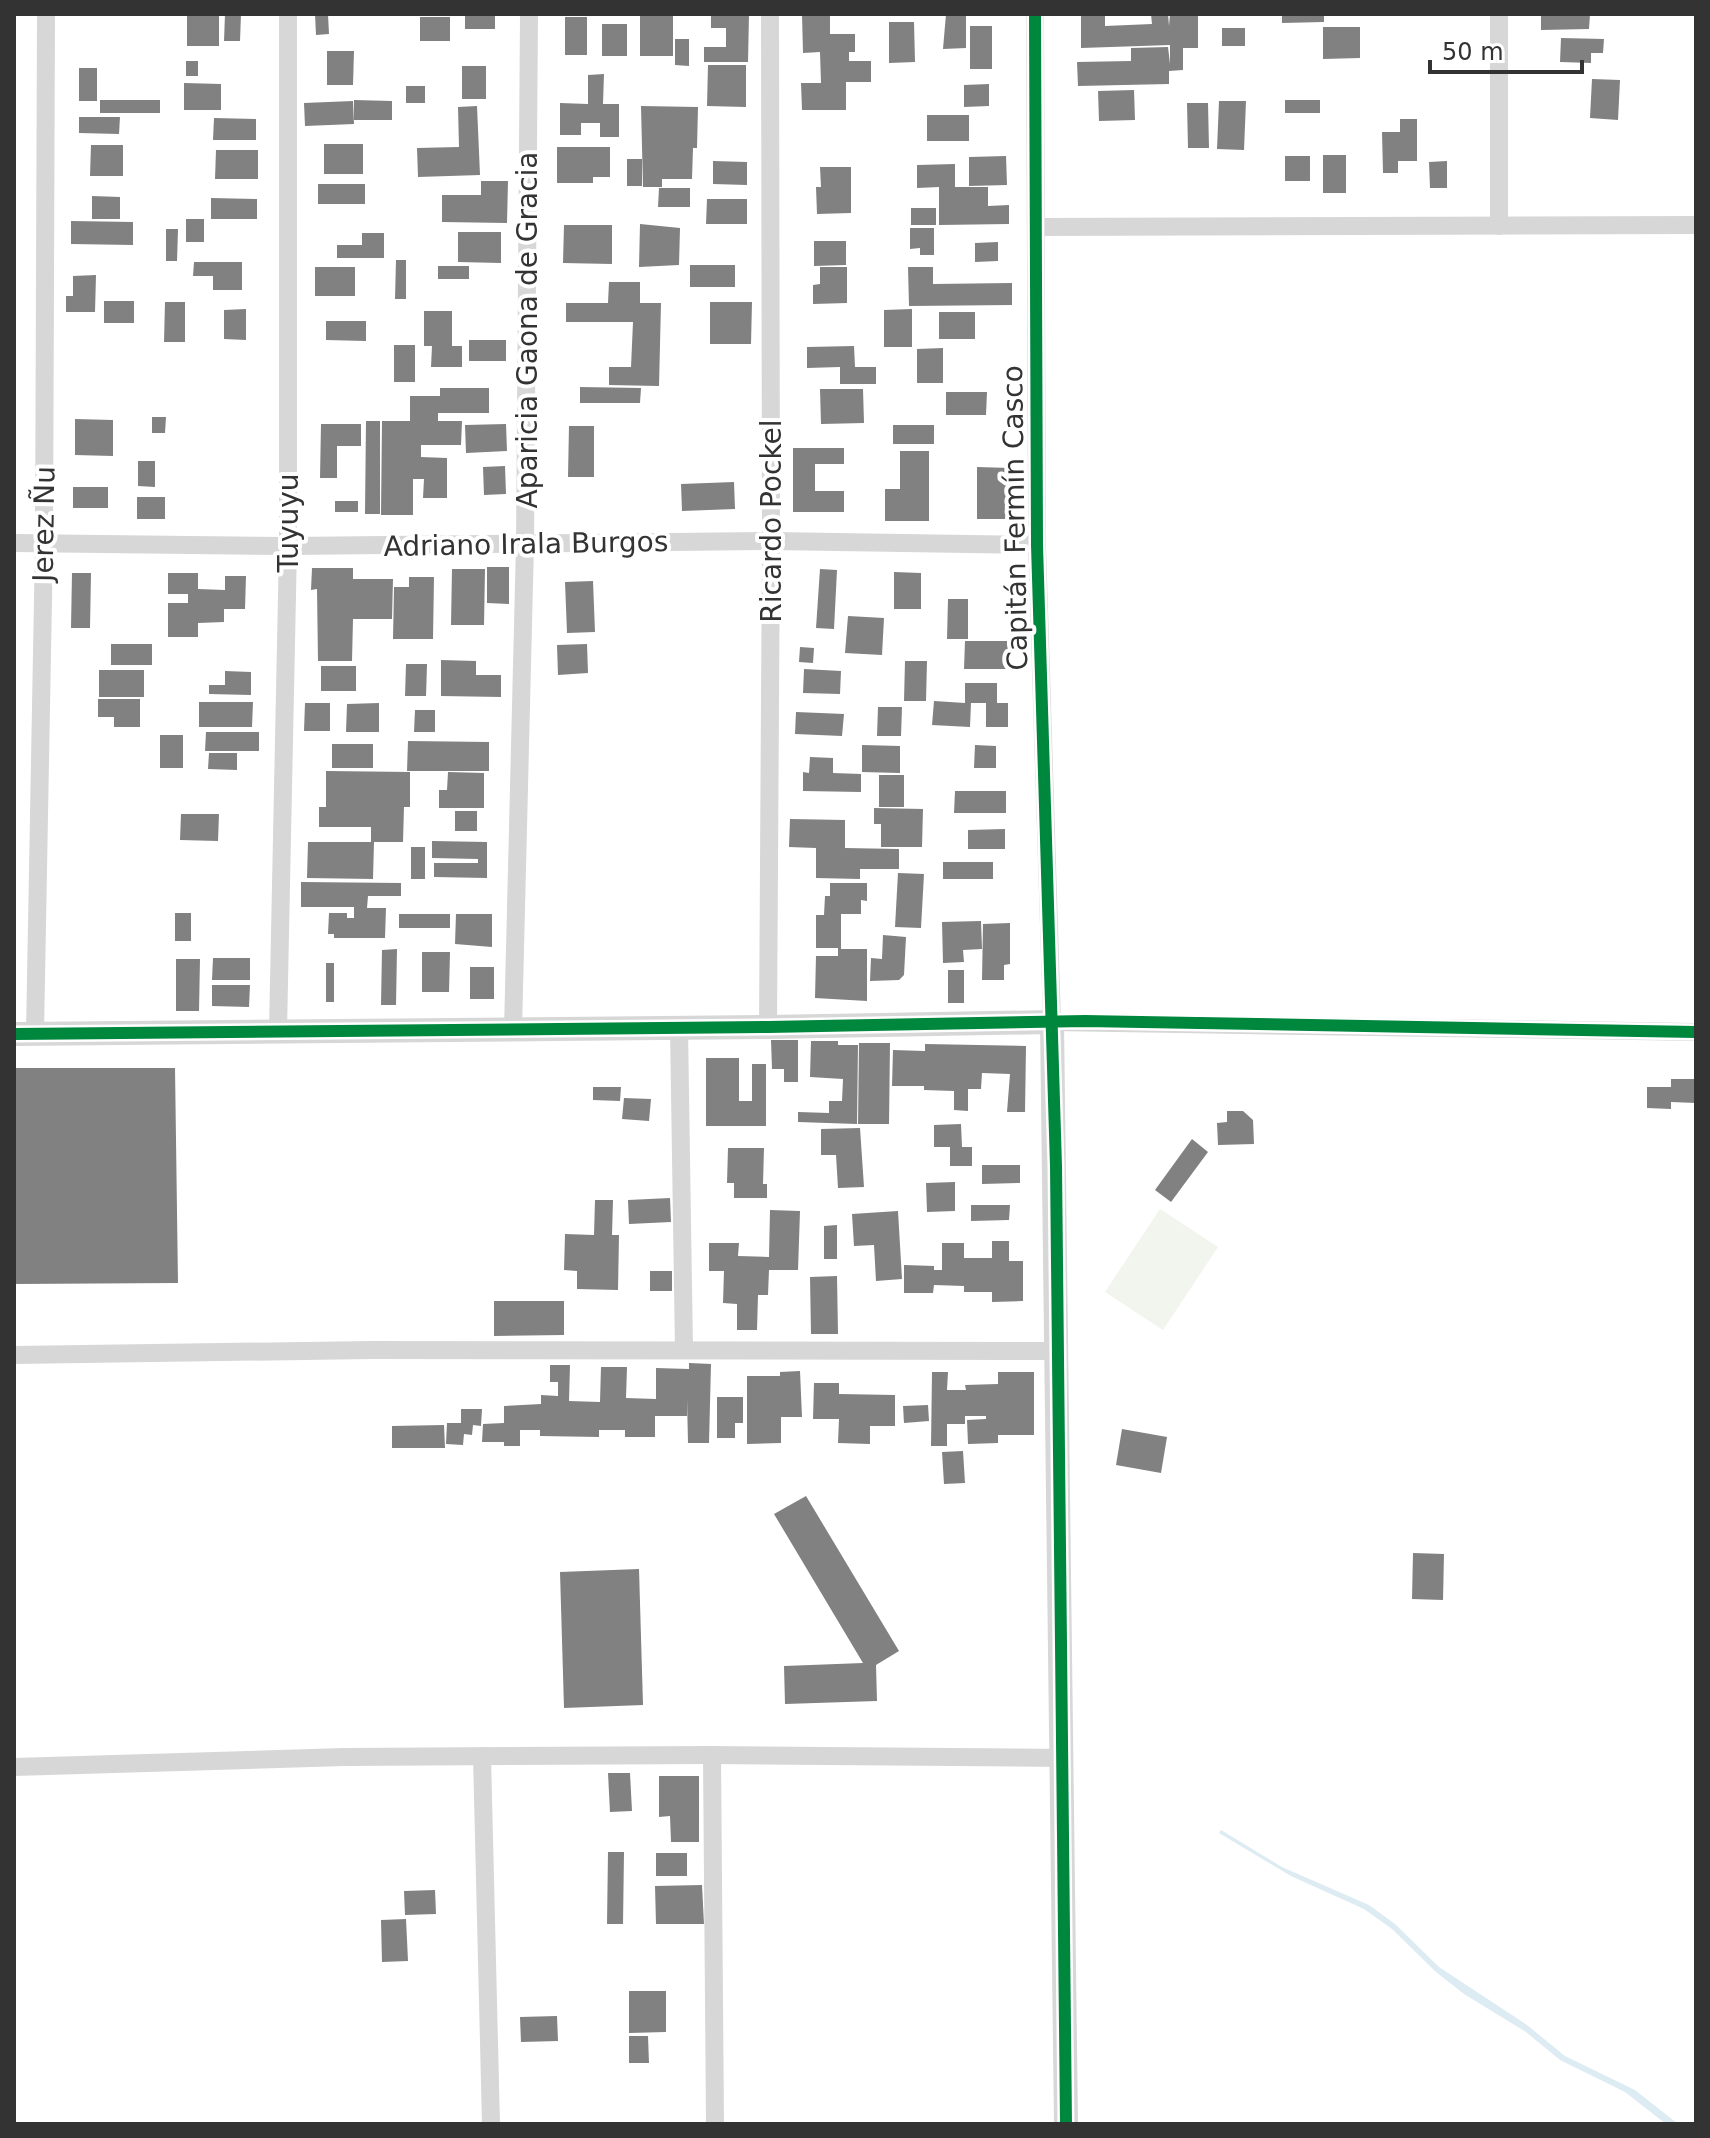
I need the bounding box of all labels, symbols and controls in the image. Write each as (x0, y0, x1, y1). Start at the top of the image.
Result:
scale bar (1430, 24, 1582, 74)
text: 50 m (1442, 38, 1504, 66)
street label: Aparicia Gaona de Gracia (511, 152, 544, 509)
street label: Capitán Fermín Casco (996, 365, 1034, 671)
street label: Ricardo Pockel (755, 419, 788, 623)
street label: Jerez Ñu (26, 466, 62, 584)
street label: Tuyuyu (272, 473, 305, 574)
street label: Adriano Irala Burgos (383, 525, 669, 563)

